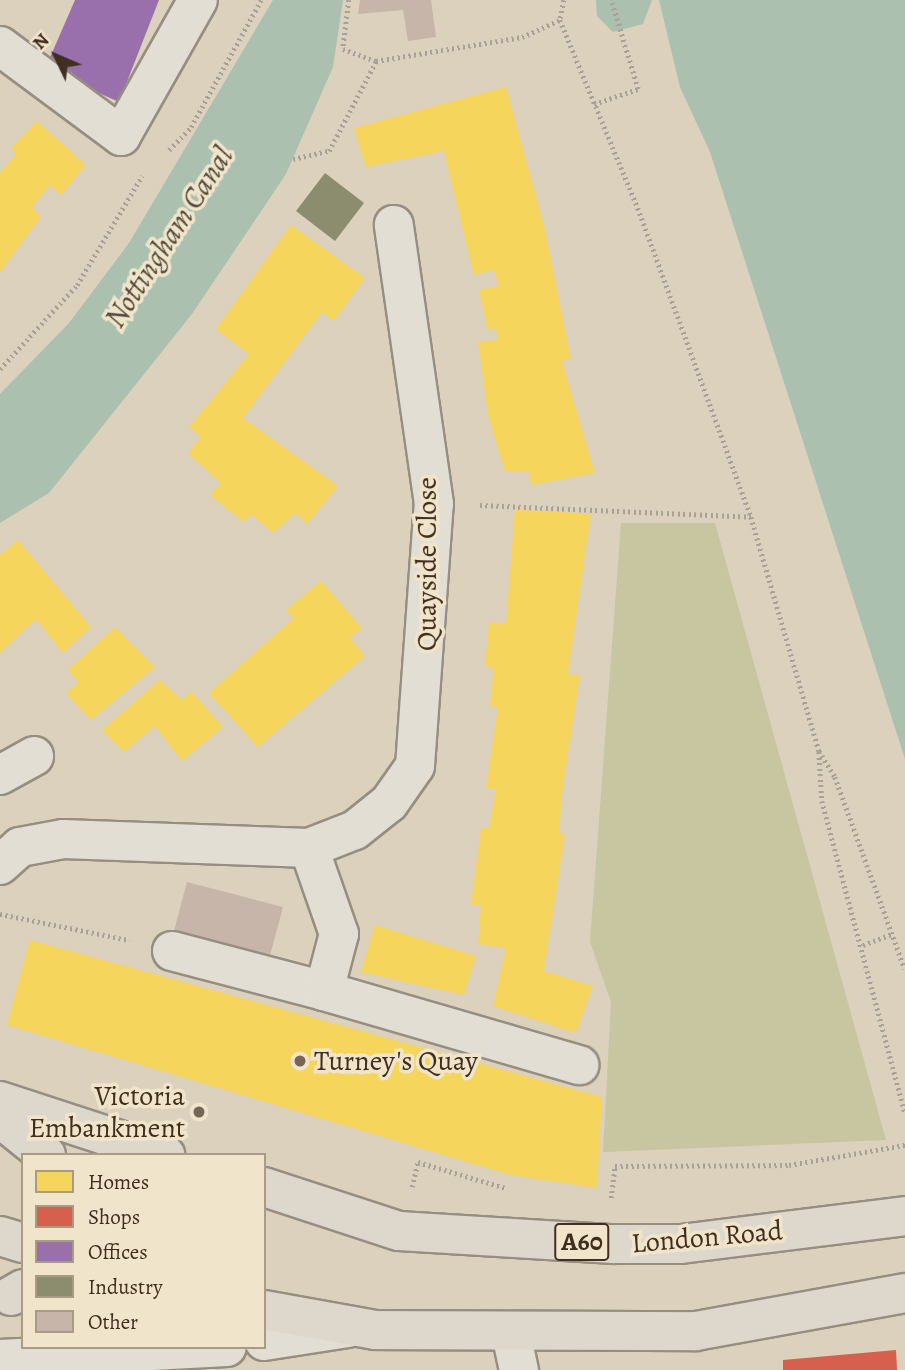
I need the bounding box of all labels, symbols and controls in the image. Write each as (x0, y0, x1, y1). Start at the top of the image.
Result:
north arrow (21, 21, 91, 91)
text: N (27, 27, 55, 55)
water label: Nottingham Canal (97, 140, 241, 334)
street label: Quayside Close (410, 477, 444, 651)
place label: Turney's Quay (314, 1044, 478, 1078)
marker: Turney's Quay (292, 1053, 308, 1069)
place label: Victoria Embankment (29, 1079, 185, 1145)
marker: Victoria Embankment (191, 1104, 207, 1120)
legend (21, 1153, 266, 1349)
text: Homes (88, 1168, 149, 1196)
text: Shops (88, 1203, 140, 1231)
street label: London Road (630, 1214, 784, 1260)
road number: A60 (554, 1219, 610, 1264)
text: Offices (88, 1238, 148, 1266)
text: Industry (88, 1273, 163, 1301)
text: Other (88, 1308, 138, 1336)

